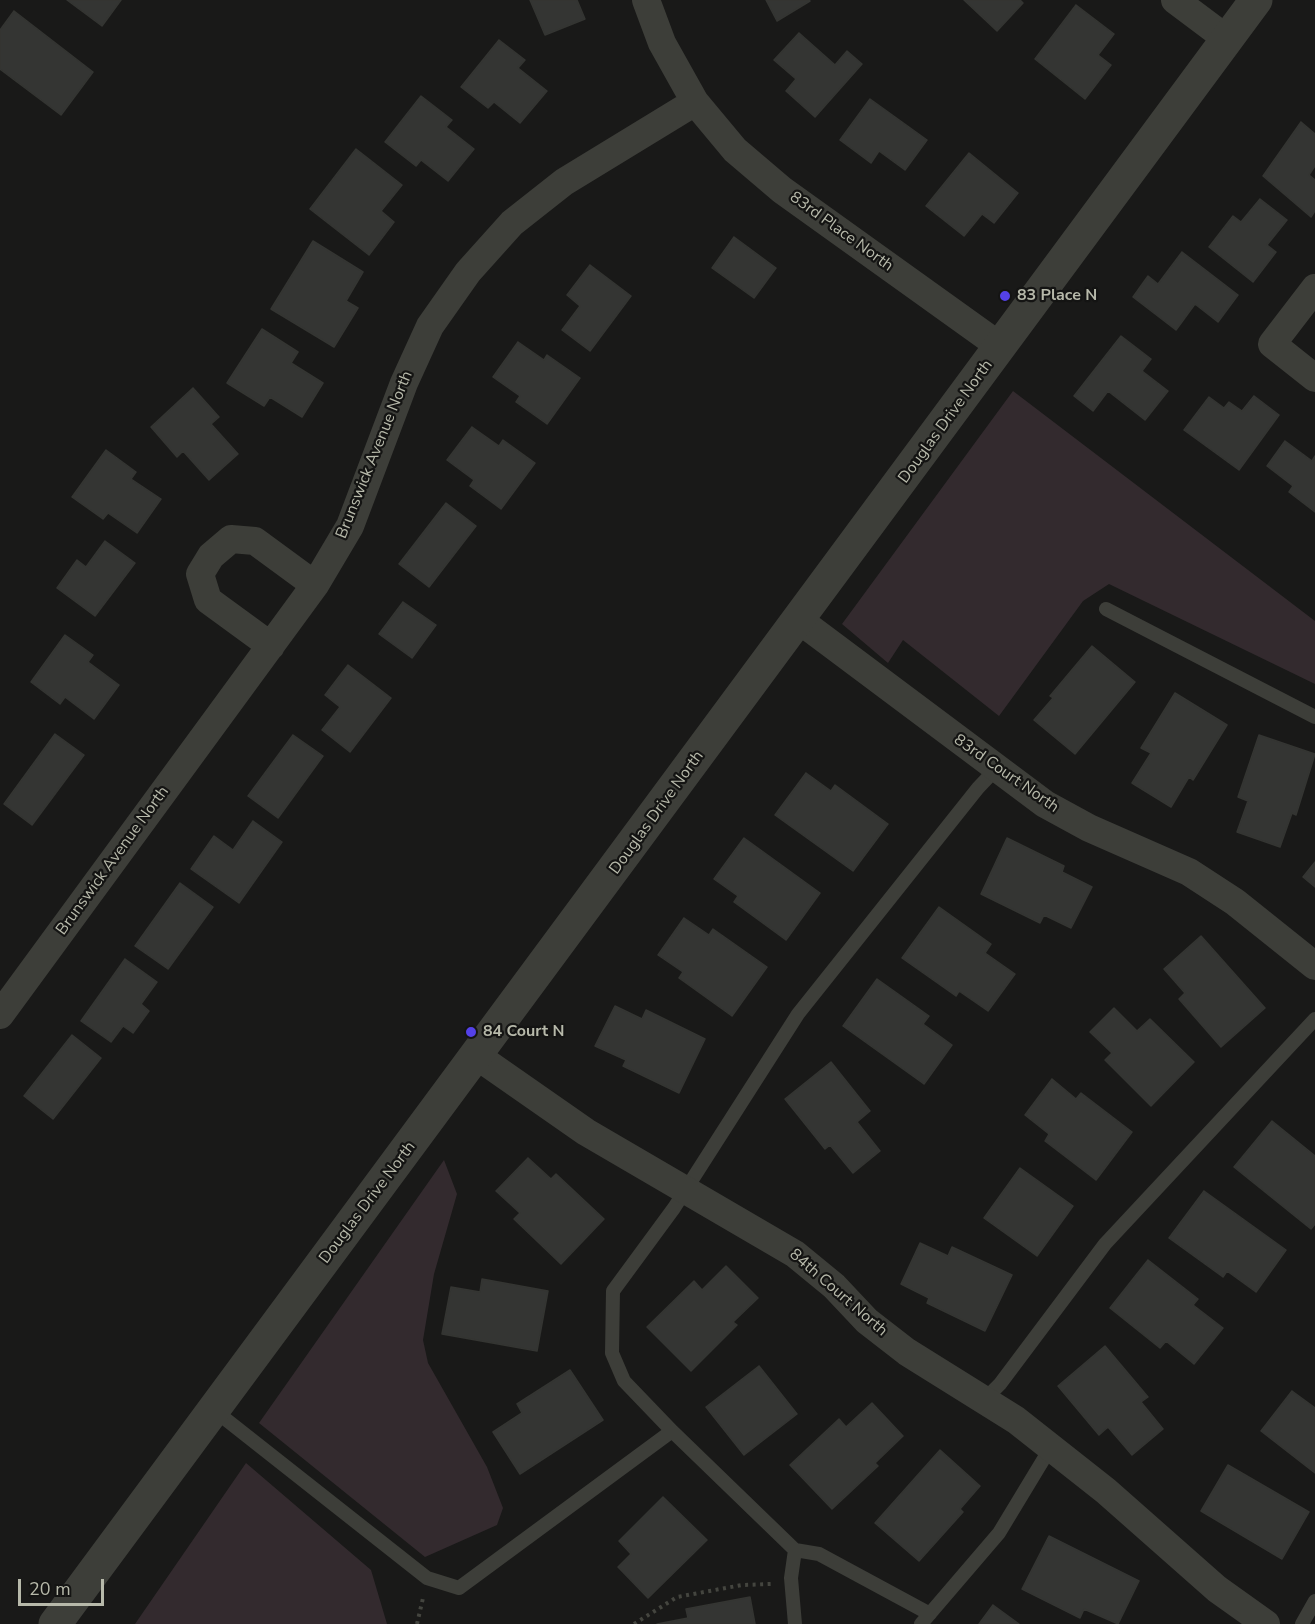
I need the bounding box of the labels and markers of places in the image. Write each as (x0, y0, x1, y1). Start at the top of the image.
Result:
place label: 83 Place N (1017, 286, 1097, 306)
marker: 83 Place N (998, 289, 1012, 303)
place label: 84 Court N (483, 1022, 564, 1042)
marker: 84 Court N (464, 1025, 478, 1039)

